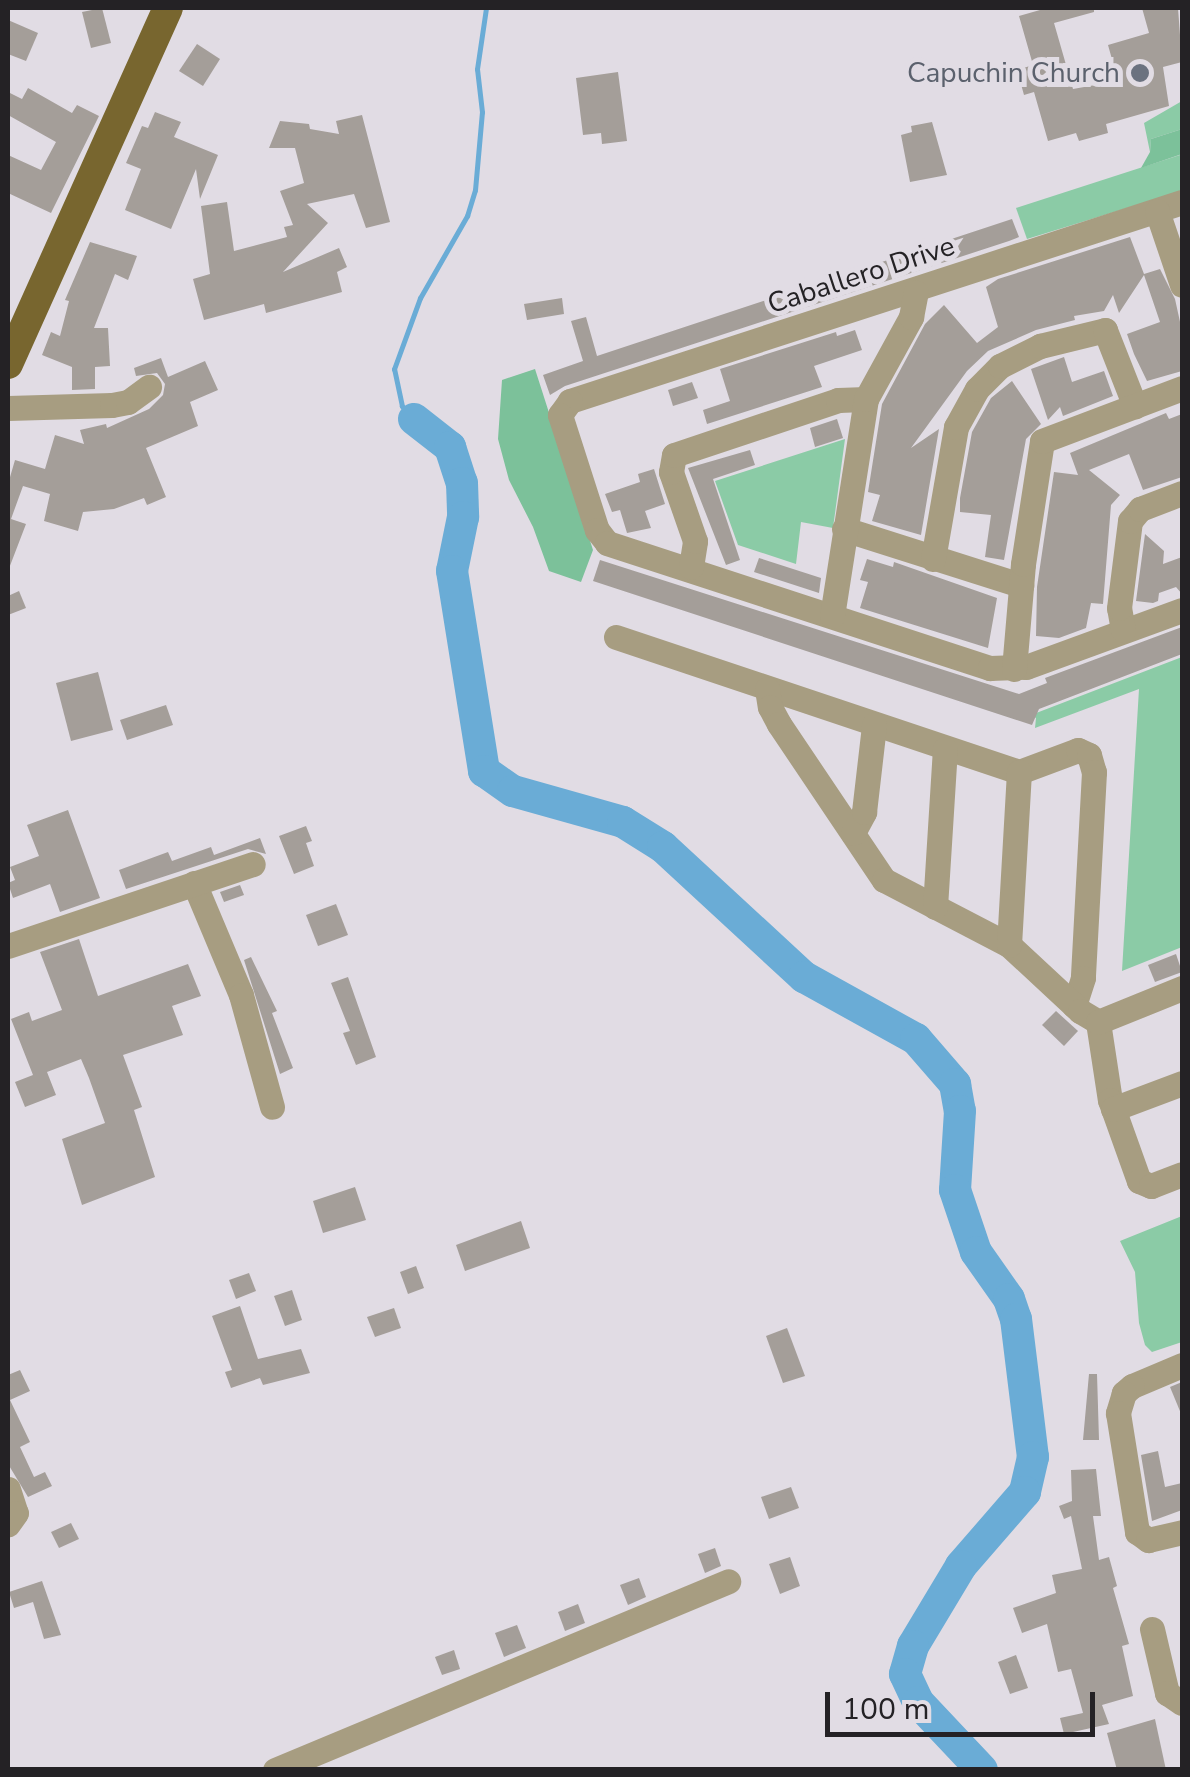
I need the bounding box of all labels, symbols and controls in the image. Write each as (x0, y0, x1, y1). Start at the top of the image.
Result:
place label: Capuchin Church (907, 56, 1120, 90)
marker: Capuchin Church (1129, 62, 1151, 84)
street label: Caballero Drive (763, 229, 959, 321)
scale bar (830, 1672, 1100, 1734)
text: 100 m (842, 1689, 929, 1730)

